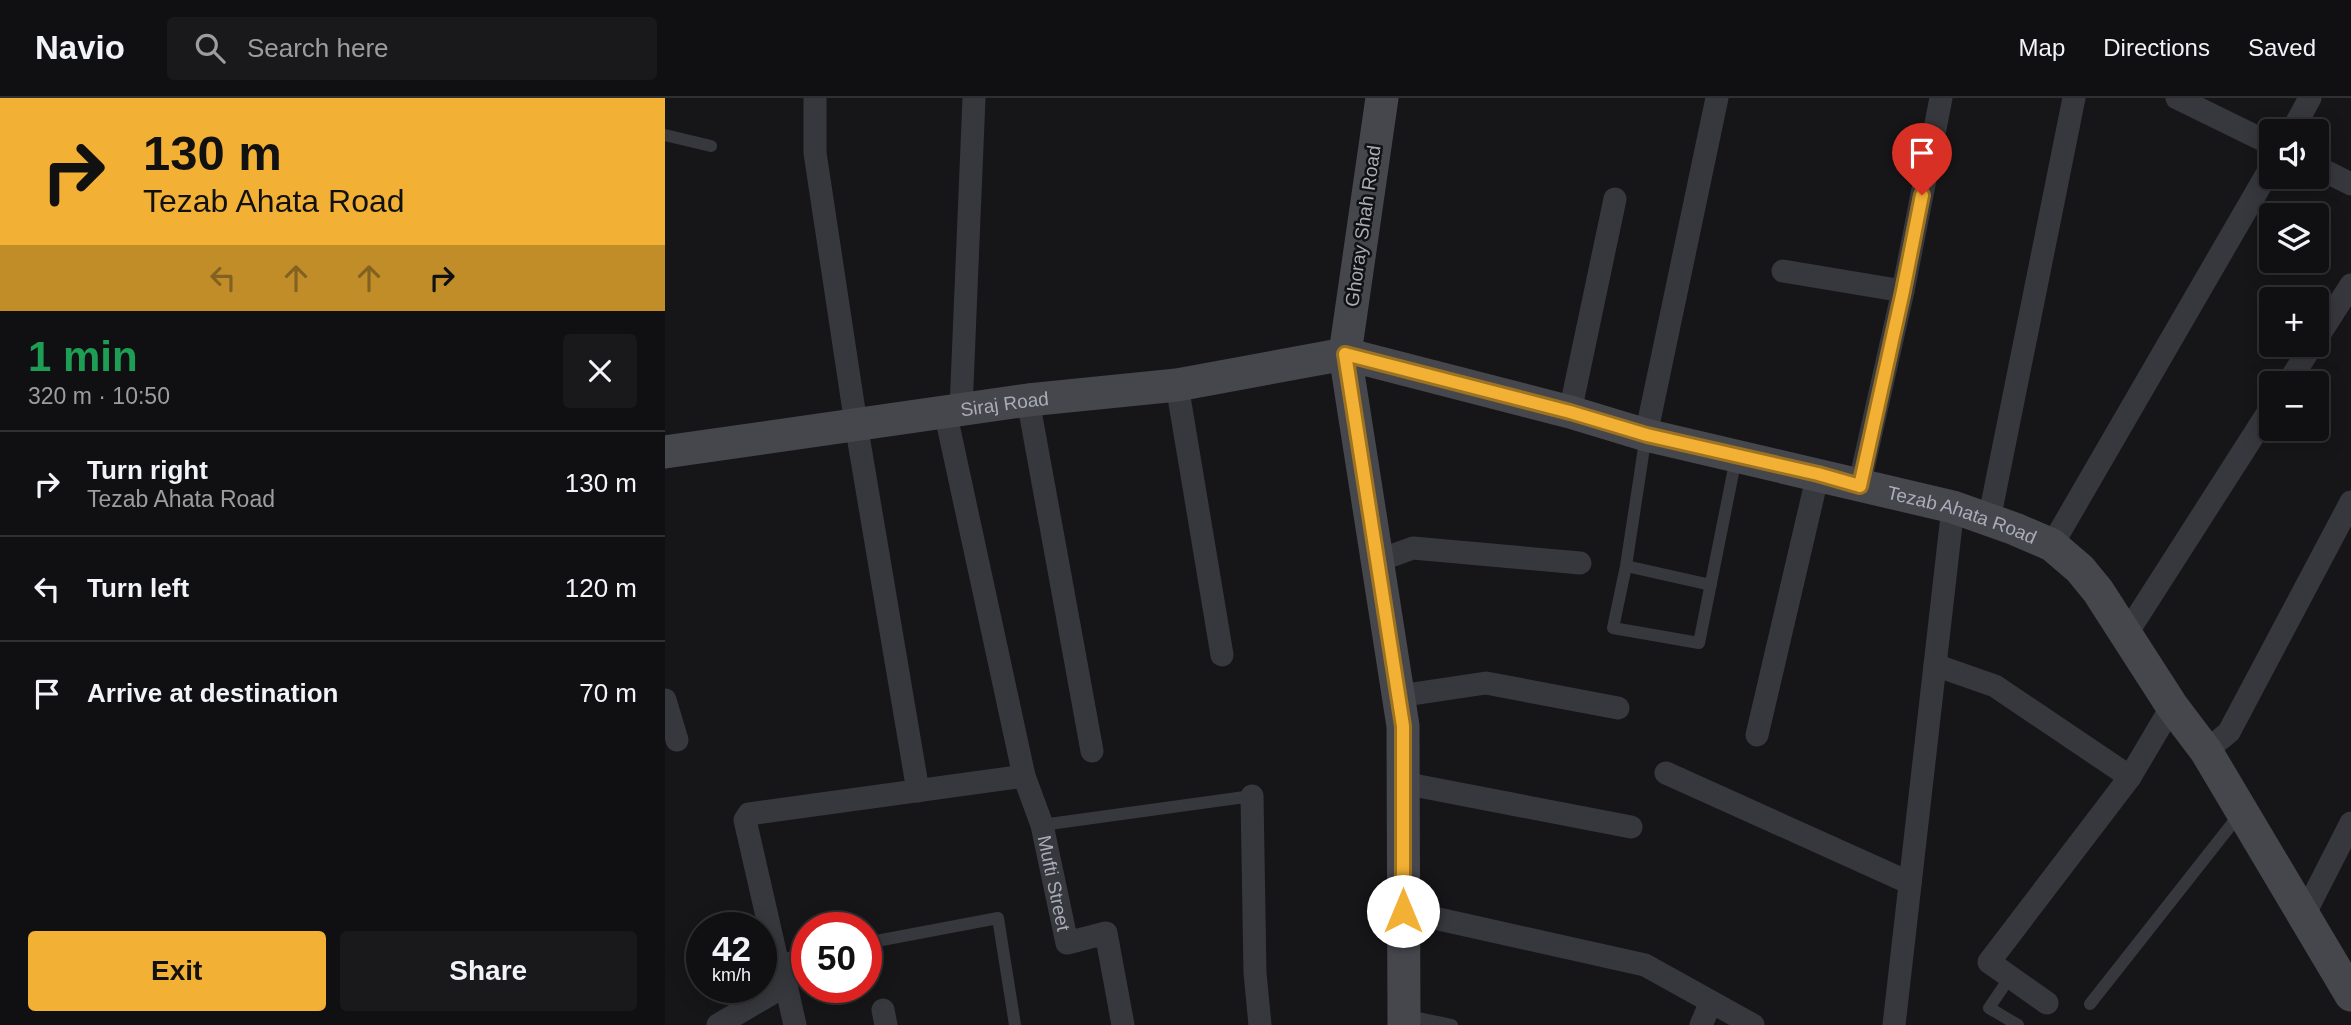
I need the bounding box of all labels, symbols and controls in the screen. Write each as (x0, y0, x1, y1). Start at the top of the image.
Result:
search box (167, 17, 657, 80)
text: Navio (35, 29, 125, 66)
icon: search (191, 29, 229, 67)
text: Search here (247, 33, 389, 63)
text: Map (2019, 34, 2065, 61)
text: Directions (2103, 34, 2210, 61)
text: Saved (2248, 34, 2316, 61)
map controls (2259, 119, 2329, 441)
button: sound (2259, 119, 2329, 189)
pin (1892, 123, 1952, 195)
icon: right (28, 126, 119, 217)
text: 130 m (143, 126, 282, 180)
icon: arrive (1903, 134, 1941, 172)
street label: Ghoray Shah Road (1341, 144, 1385, 308)
text: Tezab Ahata Road (143, 183, 405, 219)
button: layers (2259, 203, 2329, 273)
icon: left (204, 259, 242, 297)
icon: ahead (277, 259, 315, 297)
icon: ahead (350, 259, 388, 297)
icon: right (423, 259, 461, 297)
button: + (2259, 287, 2329, 357)
text: 1 min (28, 333, 138, 380)
button: close (563, 334, 637, 408)
button: − (2259, 371, 2329, 441)
text: 320 m · 10:50 (28, 383, 170, 409)
street label: Siraj Road (959, 387, 1050, 420)
text: Turn right (87, 455, 208, 485)
icon: right (28, 465, 66, 503)
text: 130 m (565, 468, 637, 498)
street label: Tezab Ahata Road (1885, 481, 2040, 548)
text: Tezab Ahata Road (87, 486, 275, 512)
icon: left (28, 570, 66, 608)
text: Turn left (87, 573, 189, 603)
text: 120 m (565, 573, 637, 603)
icon: arrive (28, 675, 66, 713)
text: Arrive at destination (87, 678, 338, 708)
text: 70 m (579, 678, 637, 708)
street label: Mufti Street (1034, 833, 1075, 933)
position arrow (1366, 874, 1440, 948)
speed limit sign: 50 (791, 912, 882, 1003)
text: 42 (712, 929, 751, 968)
button: Exit (28, 931, 326, 1011)
button: Share (340, 931, 637, 1011)
text: km/h (712, 965, 751, 985)

